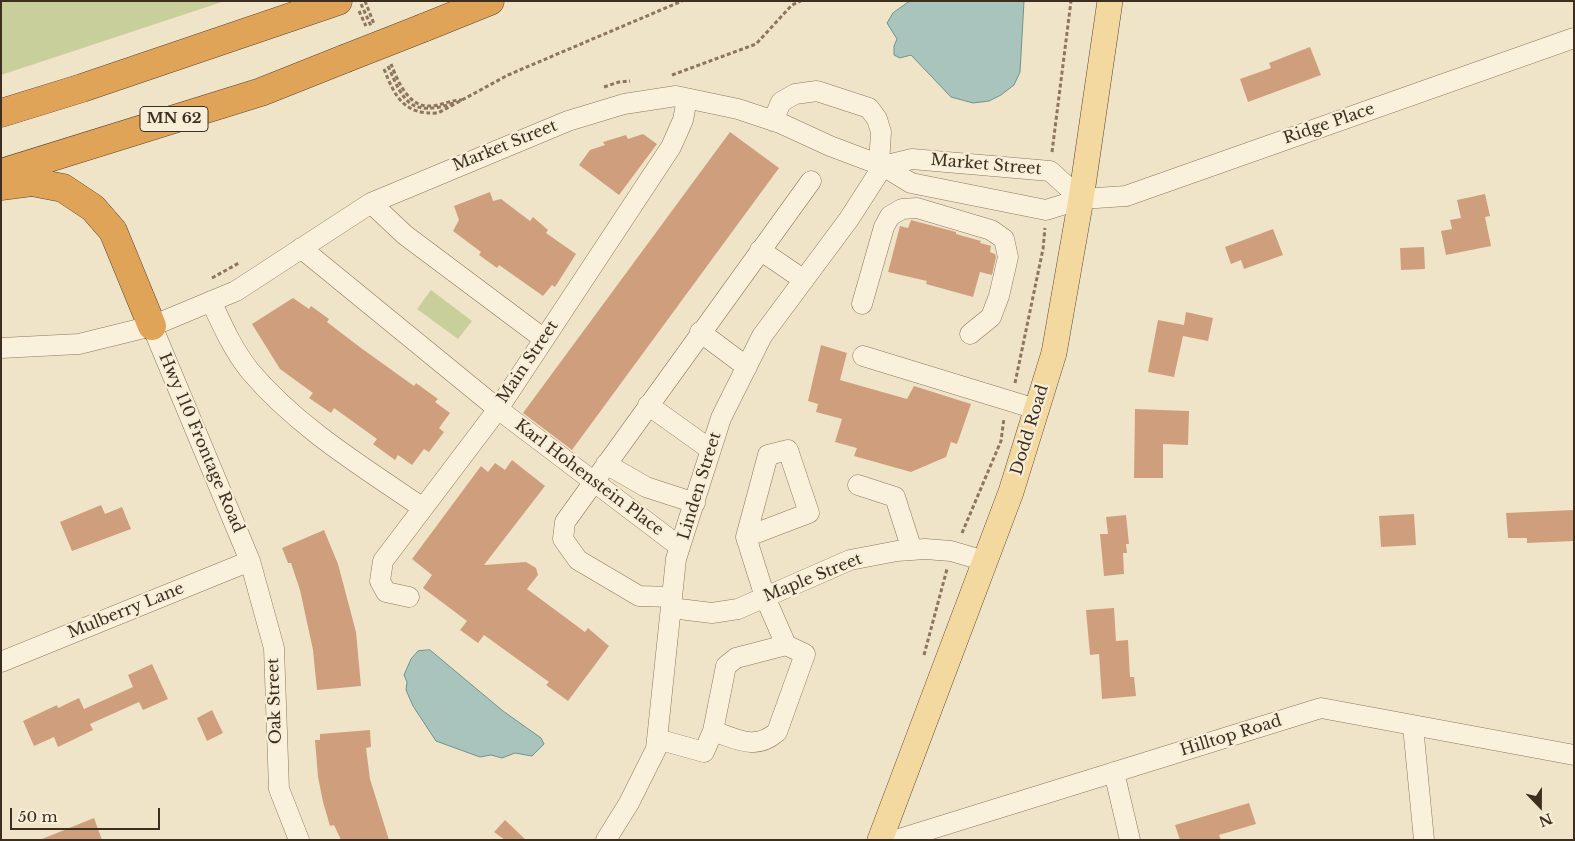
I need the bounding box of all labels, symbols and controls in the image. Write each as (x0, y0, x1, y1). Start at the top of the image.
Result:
street label: Ridge Place (1281, 99, 1377, 149)
road number: MN 62 (140, 106, 208, 132)
street label: Market Street (450, 116, 560, 176)
street label: Market Street (930, 151, 1042, 179)
street label: Main Street (493, 317, 563, 407)
street label: Hwy 110 Frontage Road (154, 350, 248, 536)
street label: Dodd Road (1007, 383, 1053, 477)
street label: Karl Hohenstein Place (511, 416, 667, 540)
street label: Linden Street (674, 430, 726, 542)
street label: Maple Street (761, 550, 865, 606)
street label: Mulberry Lane (65, 579, 187, 643)
street label: Oak Street (264, 657, 286, 745)
street label: Hilltop Road (1178, 711, 1284, 761)
north arrow (1515, 781, 1565, 831)
scale bar (12, 798, 162, 830)
text: 50 m (18, 807, 58, 826)
text: N (1536, 809, 1555, 831)

